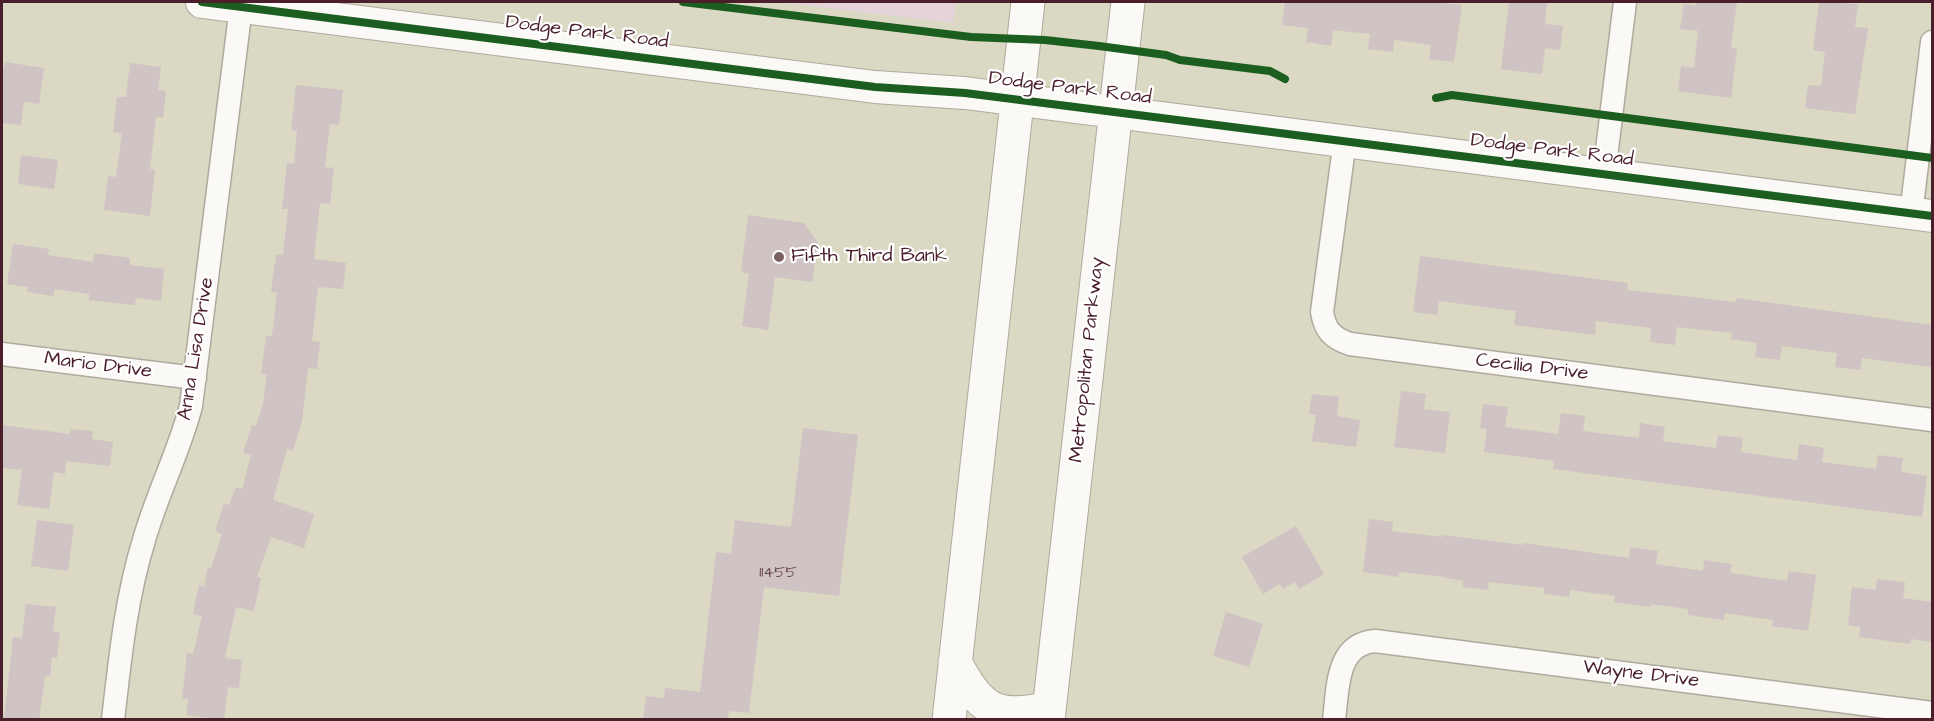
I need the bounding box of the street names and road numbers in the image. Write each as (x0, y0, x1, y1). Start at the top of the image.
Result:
street label: Dodge Park Road (504, 11, 670, 55)
street label: Dodge Park Road (987, 67, 1153, 111)
street label: Dodge Park Road (1469, 129, 1635, 173)
street label: Metropolitan Parkway (1065, 256, 1111, 464)
street label: Anna Lisa Drive (174, 276, 220, 422)
street label: Mario Drive (43, 347, 153, 385)
street label: Cecilia Drive (1474, 349, 1590, 387)
street label: Wayne Drive (1581, 656, 1701, 694)

